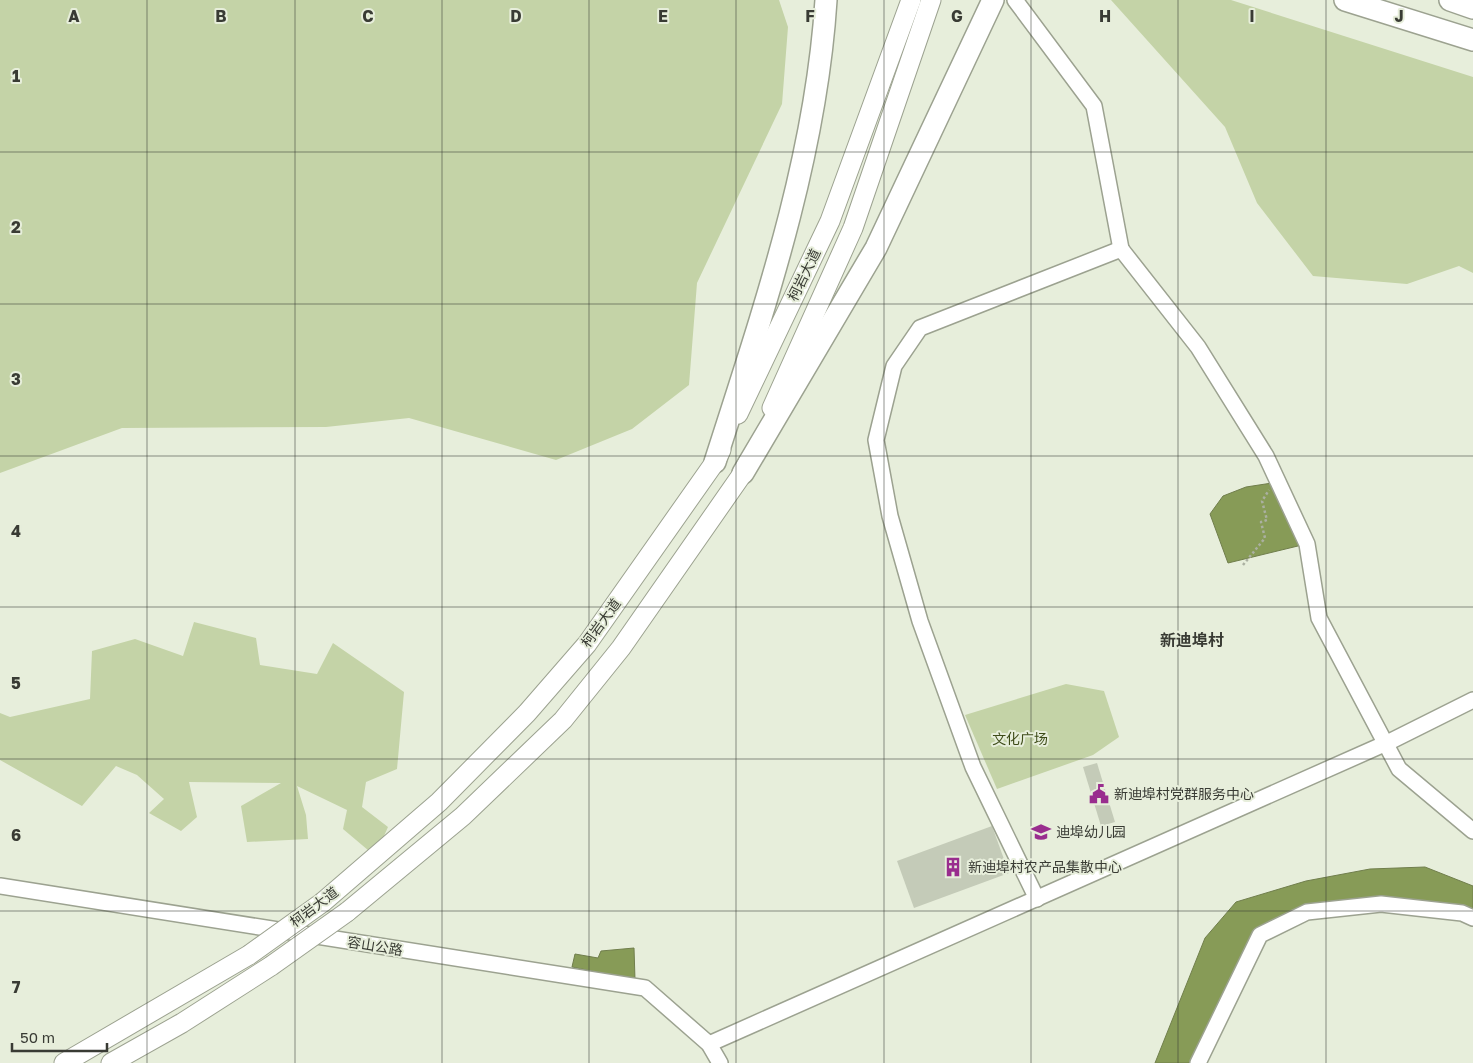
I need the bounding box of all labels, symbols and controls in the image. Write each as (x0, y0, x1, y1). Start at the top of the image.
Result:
text: A (68, 6, 80, 26)
text: B (215, 6, 227, 26)
text: C (362, 6, 374, 26)
text: D (510, 6, 522, 26)
text: E (658, 6, 668, 26)
text: F (805, 6, 815, 26)
text: G (951, 6, 963, 26)
text: H (1099, 6, 1111, 26)
text: I (1249, 6, 1255, 26)
text: J (1394, 6, 1404, 26)
text: 1 (12, 66, 20, 86)
text: 2 (11, 217, 21, 237)
street label: 柯岩大道 (784, 246, 823, 304)
text: 3 (11, 369, 21, 389)
text: 4 (11, 521, 21, 541)
street label: 柯岩大道 (577, 595, 624, 650)
district label: 新迪埠村 (1160, 630, 1224, 650)
text: 5 (11, 673, 21, 693)
park label: 文化广场 (992, 730, 1048, 747)
public building icon: 新迪埠村党群服务中心 (1088, 783, 1110, 805)
place label: 新迪埠村党群服务中心 (1114, 785, 1254, 802)
school or university icon: 迪埠幼儿园 (1030, 821, 1052, 843)
place label: 迪埠幼儿园 (1056, 823, 1126, 840)
text: 6 (11, 825, 21, 845)
building icon: 新迪埠村农产品集散中心 (942, 856, 964, 878)
place label: 新迪埠村农产品集散中心 (968, 858, 1122, 875)
street label: 柯岩大道 (286, 883, 341, 930)
street label: 容山公路 (346, 933, 404, 958)
text: 7 (12, 977, 21, 997)
scale bar (12, 1020, 108, 1052)
text: 50 m (20, 1028, 55, 1046)

